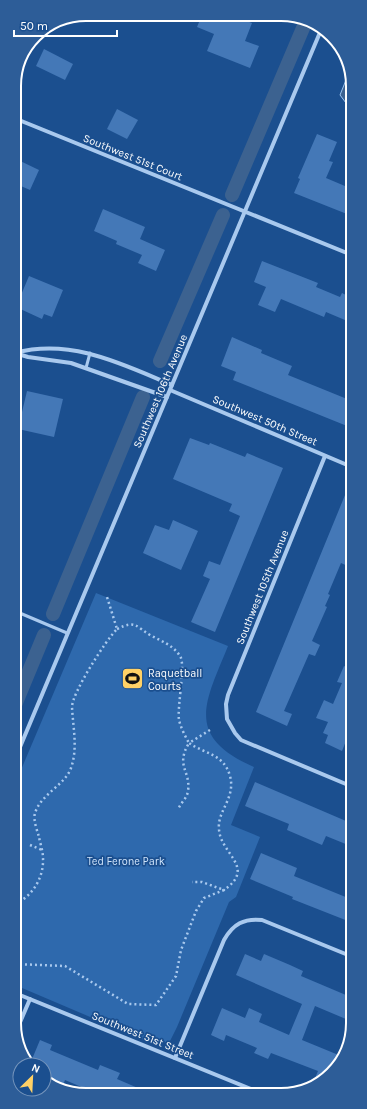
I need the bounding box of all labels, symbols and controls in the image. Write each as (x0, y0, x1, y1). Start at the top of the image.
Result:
scale bar (14, 12, 117, 38)
text: 50 m (20, 19, 48, 33)
street label: Southwest 51st Court (81, 132, 184, 183)
street label: Southwest 106th Avenue (131, 332, 190, 450)
street label: Southwest 50th Street (210, 392, 319, 448)
street label: Southwest 105th Avenue (234, 528, 292, 646)
sports icon: Raquetball Courts (120, 666, 146, 692)
place label: Raquetball Courts (148, 667, 202, 693)
park label: Ted Ferone Park (87, 855, 165, 868)
street label: Southwest 51st Street (90, 1009, 196, 1062)
north arrow (12, 1057, 52, 1097)
text: N (30, 1061, 42, 1076)

